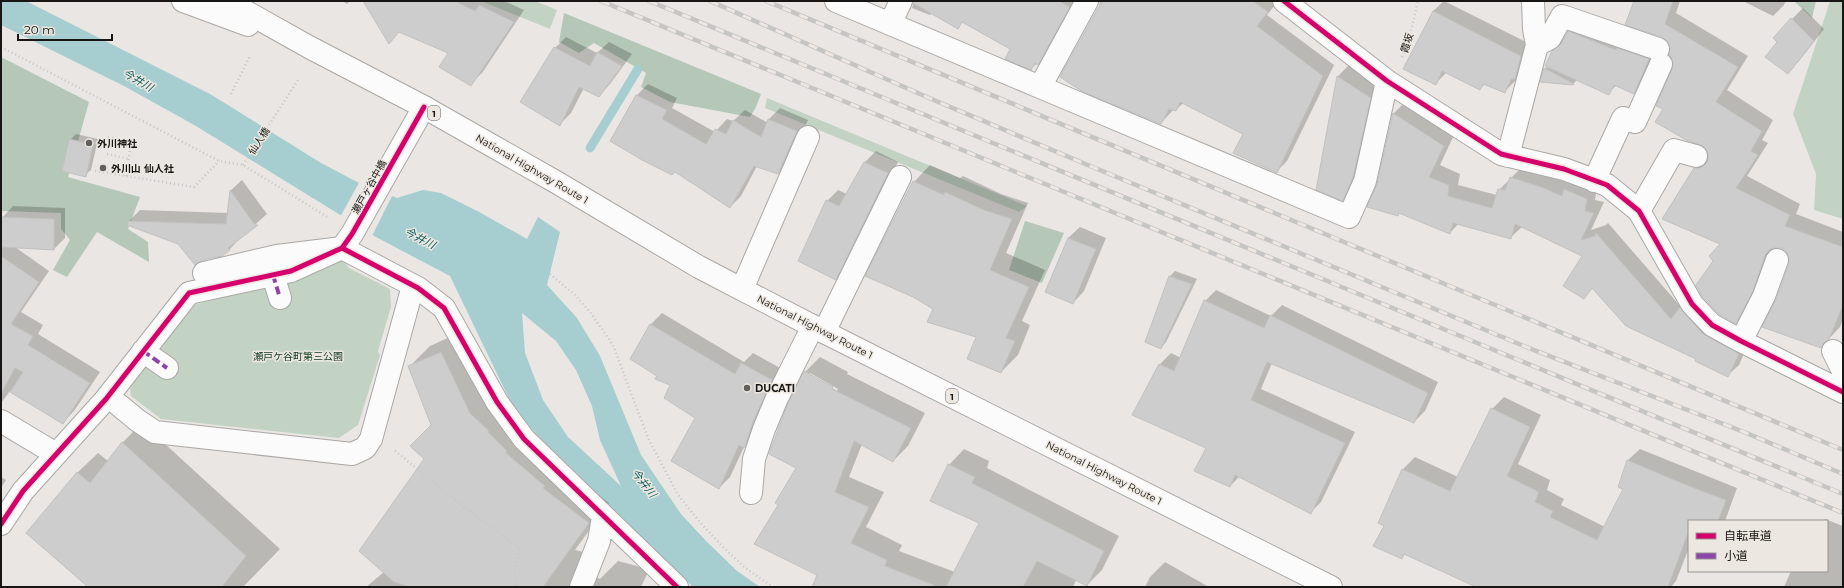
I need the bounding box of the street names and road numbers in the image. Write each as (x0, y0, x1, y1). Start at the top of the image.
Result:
street label: 霞坂 (1398, 31, 1416, 55)
road number: 1 (428, 106, 440, 120)
street label: 仙人橋 (245, 125, 273, 157)
street label: National Highway Route 1 (473, 131, 591, 207)
street label: 瀬戸ヶ谷中橋 (349, 158, 389, 216)
street label: National Highway Route 1 (755, 292, 875, 362)
road number: 1 (946, 389, 958, 403)
street label: National Highway Route 1 (1044, 438, 1164, 508)

